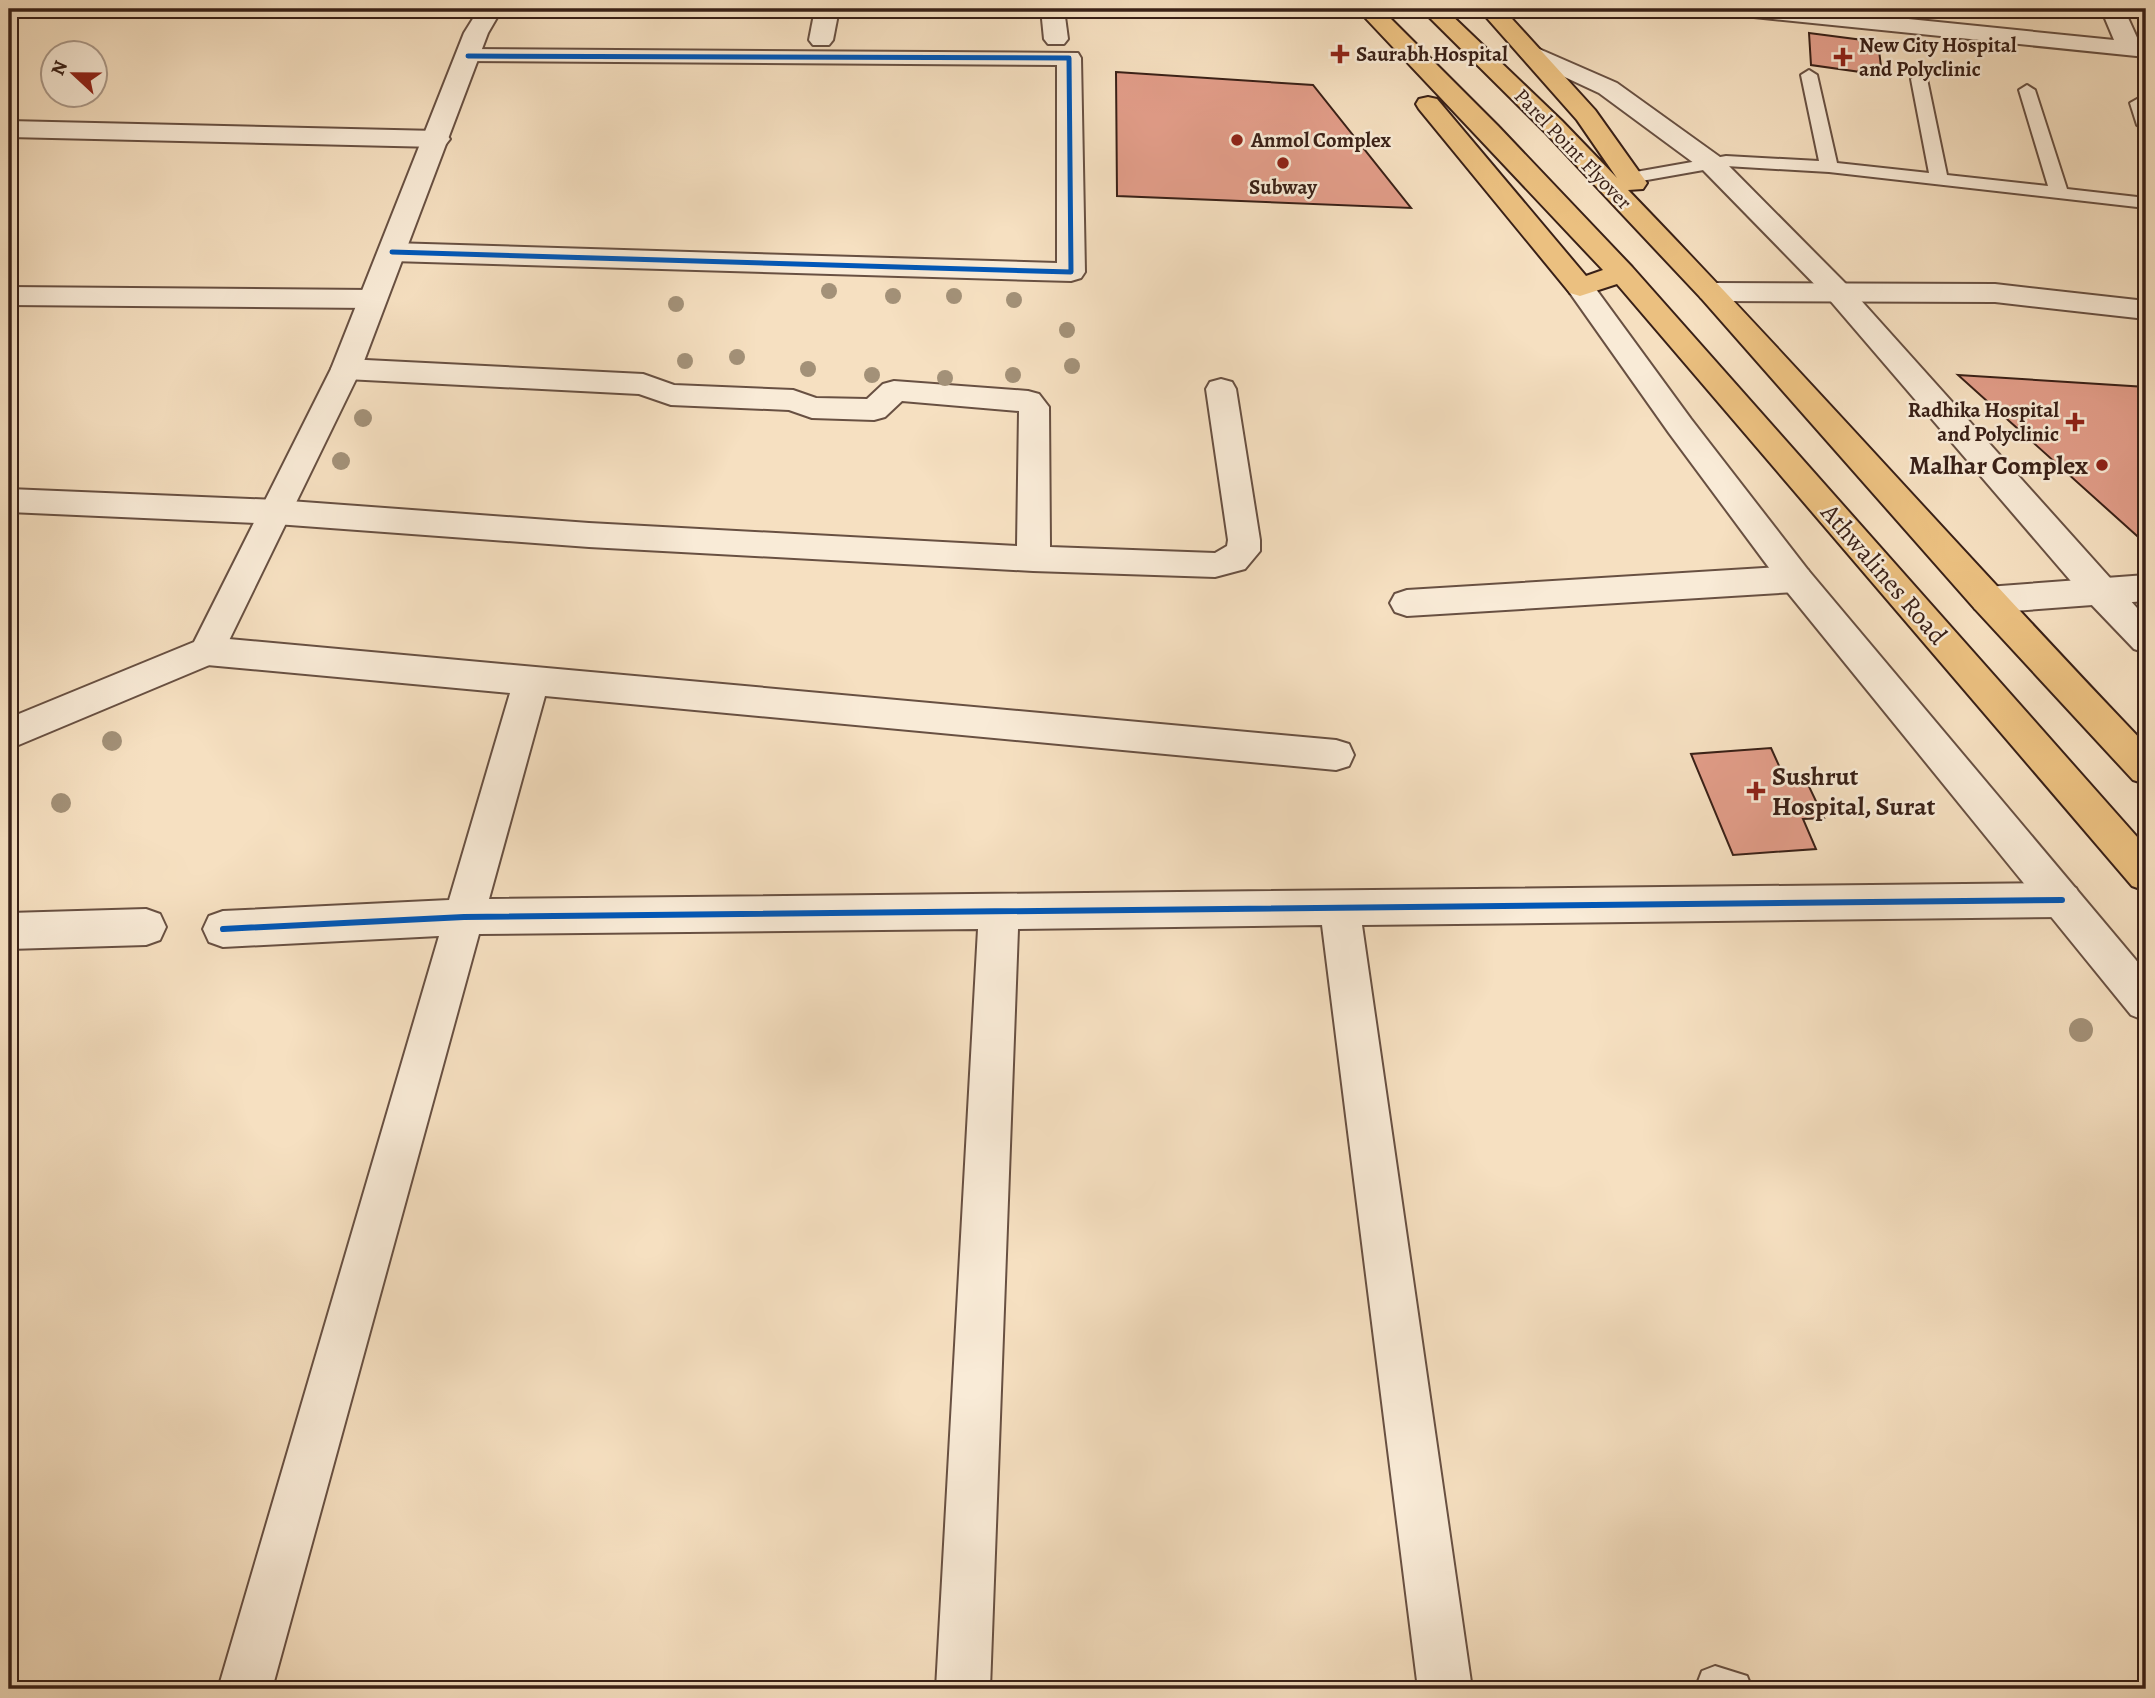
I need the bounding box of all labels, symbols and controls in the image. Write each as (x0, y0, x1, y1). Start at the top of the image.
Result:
place label: New City Hospital and Polyclinic (1859, 31, 2017, 83)
north arrow (38, 38, 108, 108)
place label: Saurabh Hospital (1356, 40, 1508, 68)
marker: Saurabh Hospital (1330, 44, 1350, 64)
marker: New City Hospital and Polyclinic (1833, 47, 1853, 67)
text: N (45, 57, 74, 79)
street label: Parel Point Flyover (1508, 82, 1638, 216)
place label: Anmol Complex (1250, 126, 1391, 154)
marker: Anmol Complex (1229, 132, 1245, 148)
marker: Subway (1275, 155, 1291, 171)
place label: Subway (1249, 173, 1318, 201)
place label: Radhika Hospital and Polyclinic (1908, 396, 2059, 448)
marker: Radhika Hospital and Polyclinic (2065, 412, 2085, 432)
place label: Malhar Complex (1909, 448, 2088, 483)
marker: Malhar Complex (2094, 457, 2110, 473)
street label: Athwalines Road (1812, 495, 1955, 652)
place label: Sushrut Hospital, Surat (1772, 759, 1936, 824)
marker: Sushrut Hospital, Surat (1746, 781, 1766, 801)

